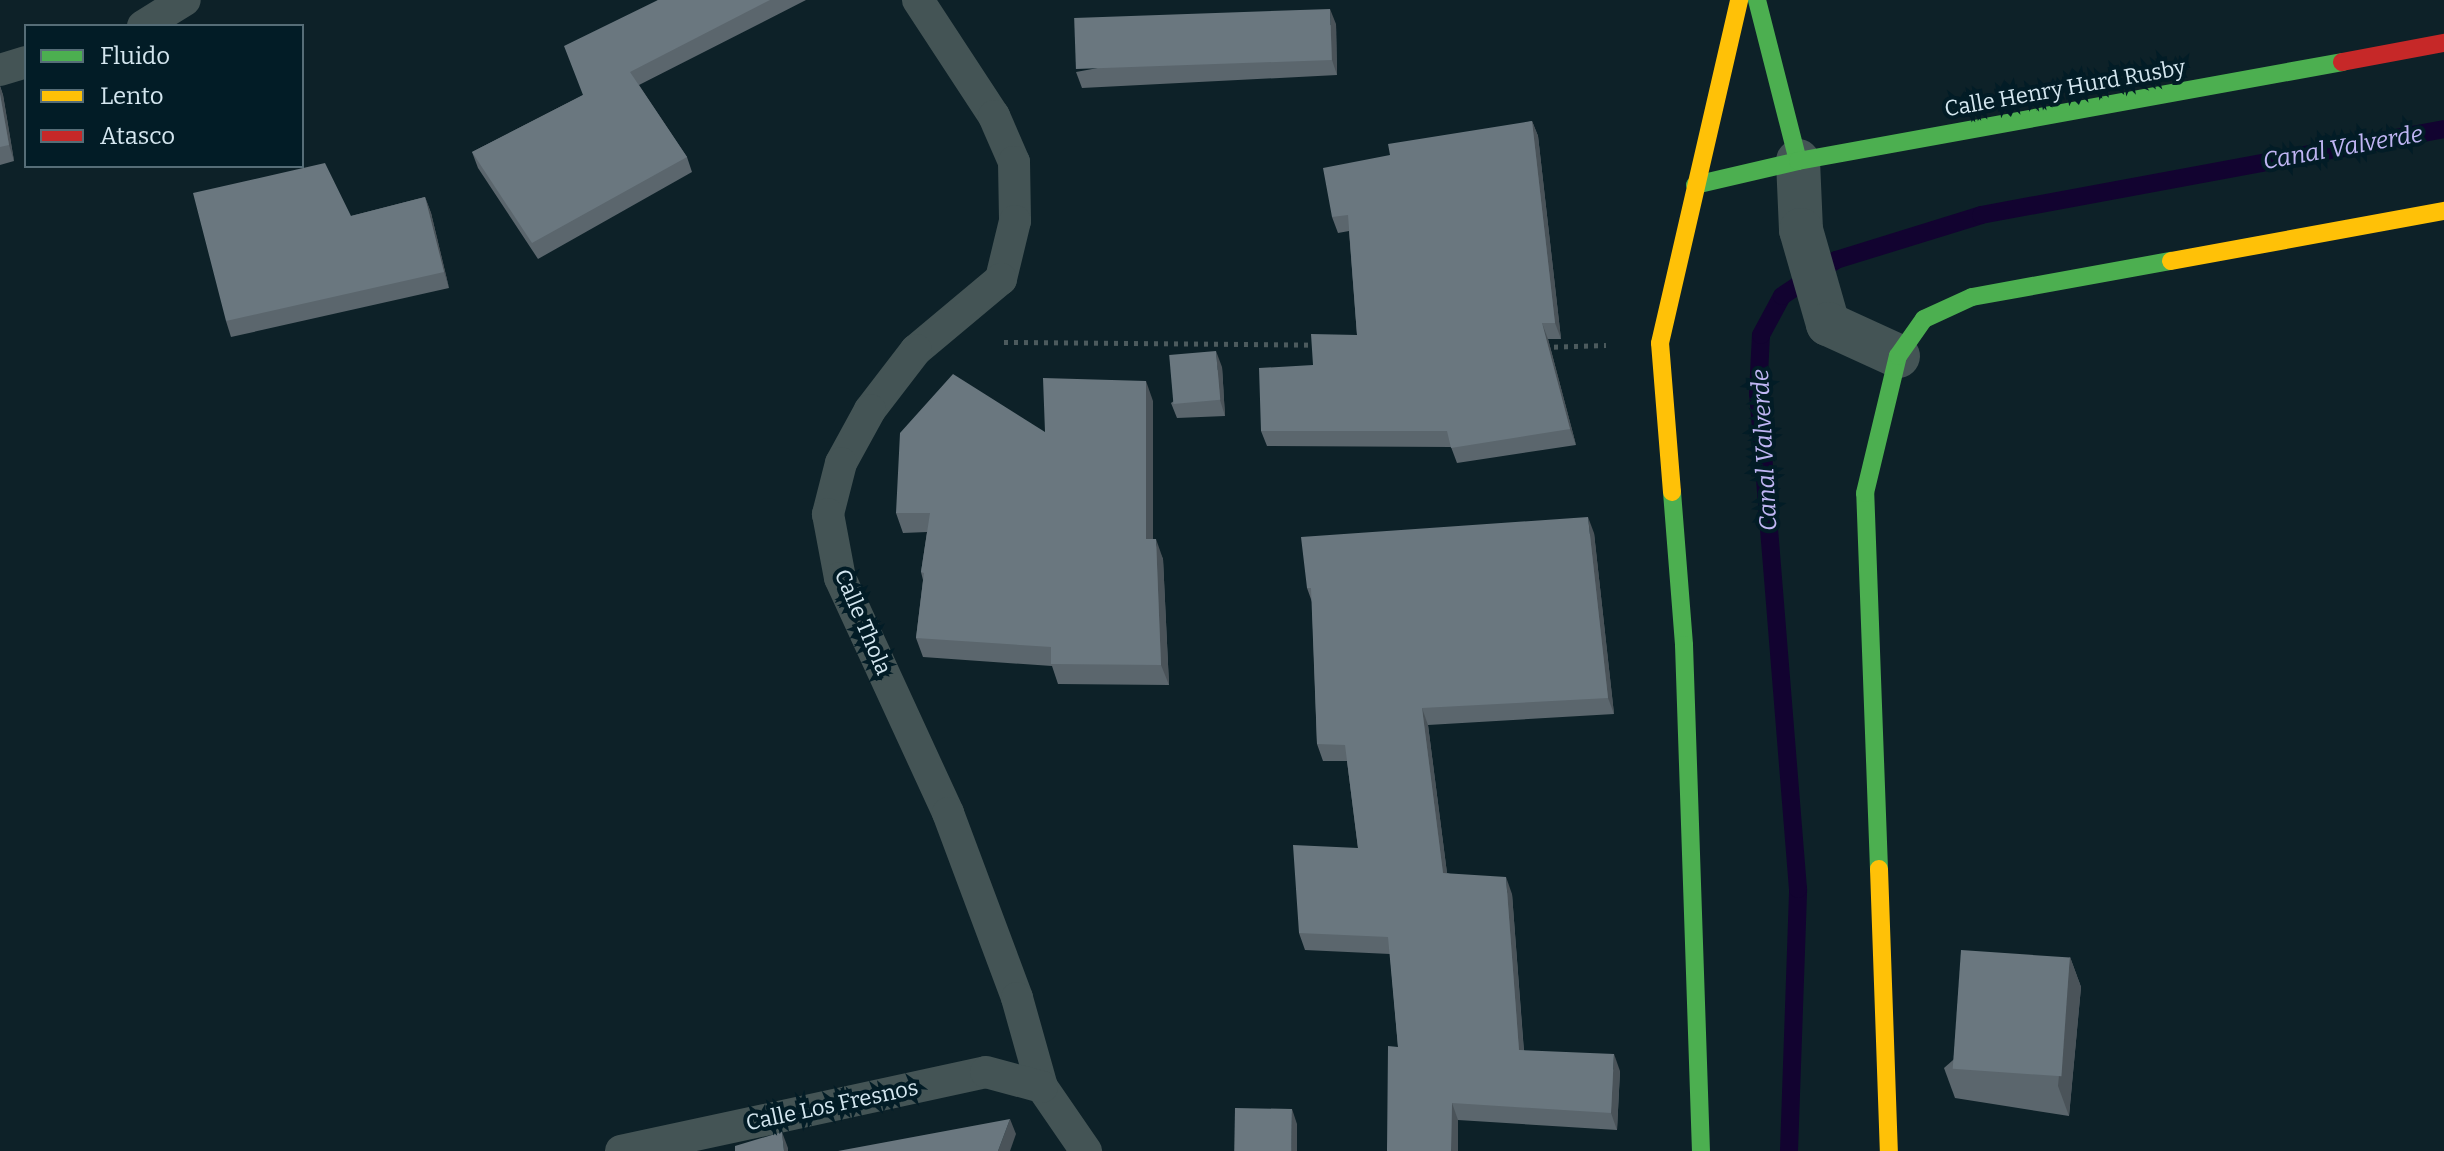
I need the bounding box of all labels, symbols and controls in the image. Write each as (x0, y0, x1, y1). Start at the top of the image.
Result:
legend (24, 24, 304, 168)
text: Fluido (100, 42, 170, 70)
street label: Calle Henry Hurd Rusby (1943, 54, 2187, 122)
text: Lento (100, 82, 163, 110)
water label: Canal Valverde (2261, 120, 2425, 176)
text: Atasco (100, 122, 175, 150)
water label: Canal Valverde (1746, 368, 1784, 532)
street label: Calle Thola (829, 565, 897, 679)
street label: Calle Los Fresnos (744, 1074, 920, 1136)

